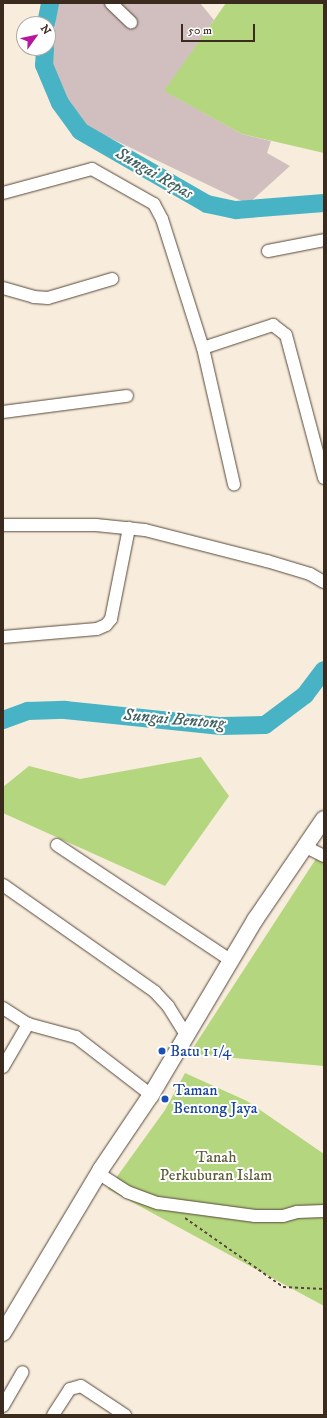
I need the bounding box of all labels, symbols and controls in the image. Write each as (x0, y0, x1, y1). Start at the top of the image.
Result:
north arrow (16, 16, 56, 56)
scale bar (183, 16, 257, 42)
text: N (37, 22, 54, 38)
text: 50 m (188, 23, 212, 38)
water label: Sungai Repas (112, 144, 196, 204)
water label: Sungai Bentong (122, 705, 226, 735)
place label: Batu 1 1/4 (170, 1041, 232, 1061)
marker: Batu 1 1/4 (157, 1046, 167, 1056)
place label: Taman Bentong Jaya (173, 1080, 258, 1118)
marker: Taman Bentong Jaya (160, 1094, 170, 1104)
park label: Tanah Perkuburan Islam (160, 1147, 272, 1185)

